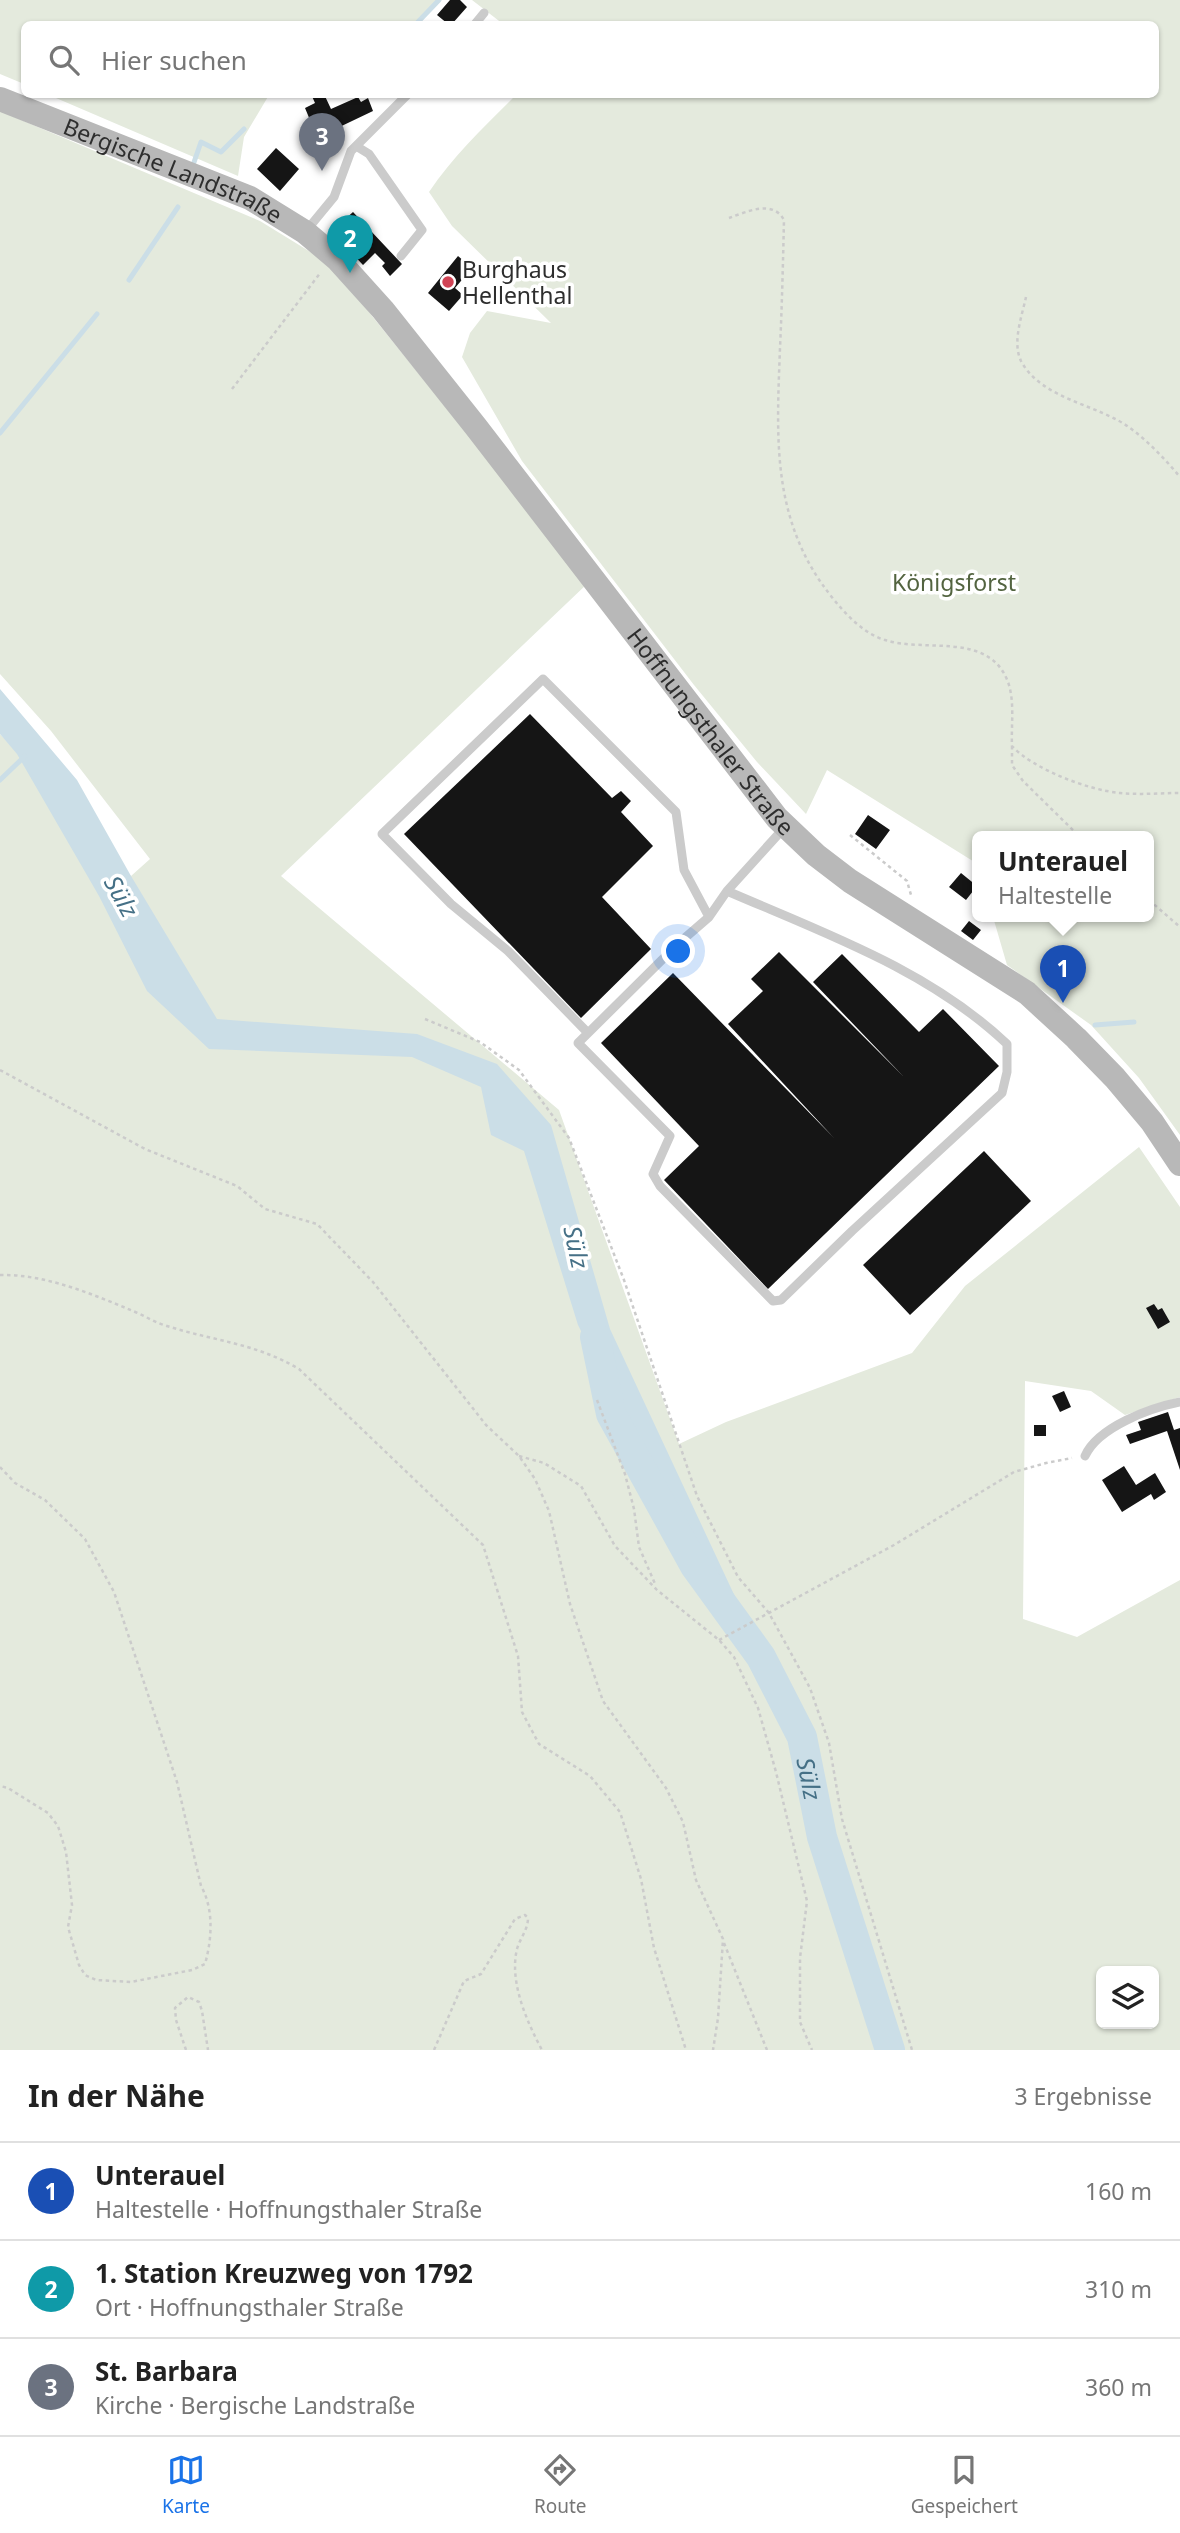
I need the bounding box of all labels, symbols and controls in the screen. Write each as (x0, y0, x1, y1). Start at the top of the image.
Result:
search box (21, 21, 1159, 98)
icon: search (45, 41, 83, 79)
text: Hier suchen (101, 42, 247, 78)
street label: Bergische Landstraße (59, 110, 289, 230)
pin: 3 (299, 113, 345, 171)
pin: 2 (327, 215, 373, 273)
place label: Burghaus Hellenthal (462, 253, 572, 311)
marker: Burghaus Hellenthal (440, 274, 456, 290)
park label: Königsforst (892, 566, 1016, 598)
street label: Hoffnungsthaler Straße (620, 621, 801, 842)
popup (972, 831, 1154, 922)
text: Unterauel (998, 843, 1128, 879)
water label: Sülz (97, 869, 147, 923)
text: Haltestelle (998, 879, 1112, 911)
your location (661, 934, 695, 968)
pin: 1 (1040, 945, 1086, 1003)
water label: Sülz (556, 1223, 598, 1272)
water label: Sülz (790, 1754, 831, 1803)
map controls (1096, 1966, 1159, 2029)
button: layers (1096, 1966, 1159, 2029)
text: In der Nähe (28, 2075, 205, 2116)
text: 3 Ergebnisse (1014, 2080, 1152, 2112)
text: Unterauel (95, 2157, 225, 2193)
text: 1 (44, 2175, 58, 2207)
text: 160 m (1085, 2175, 1152, 2207)
text: Haltestelle · Hoffnungsthaler Straße (95, 2193, 482, 2225)
text: 1. Station Kreuzweg von 1792 (95, 2255, 473, 2291)
text: 2 (44, 2273, 58, 2305)
text: 310 m (1085, 2273, 1152, 2305)
text: Ort · Hoffnungsthaler Straße (95, 2291, 404, 2323)
text: St. Barbara (95, 2353, 238, 2389)
text: 3 (44, 2371, 58, 2403)
text: 360 m (1085, 2371, 1152, 2403)
text: Kirche · Bergische Landstraße (95, 2389, 415, 2421)
tab: Karte (162, 2451, 210, 2519)
tab: Route (534, 2451, 587, 2519)
tab: Gespeichert (911, 2451, 1018, 2519)

